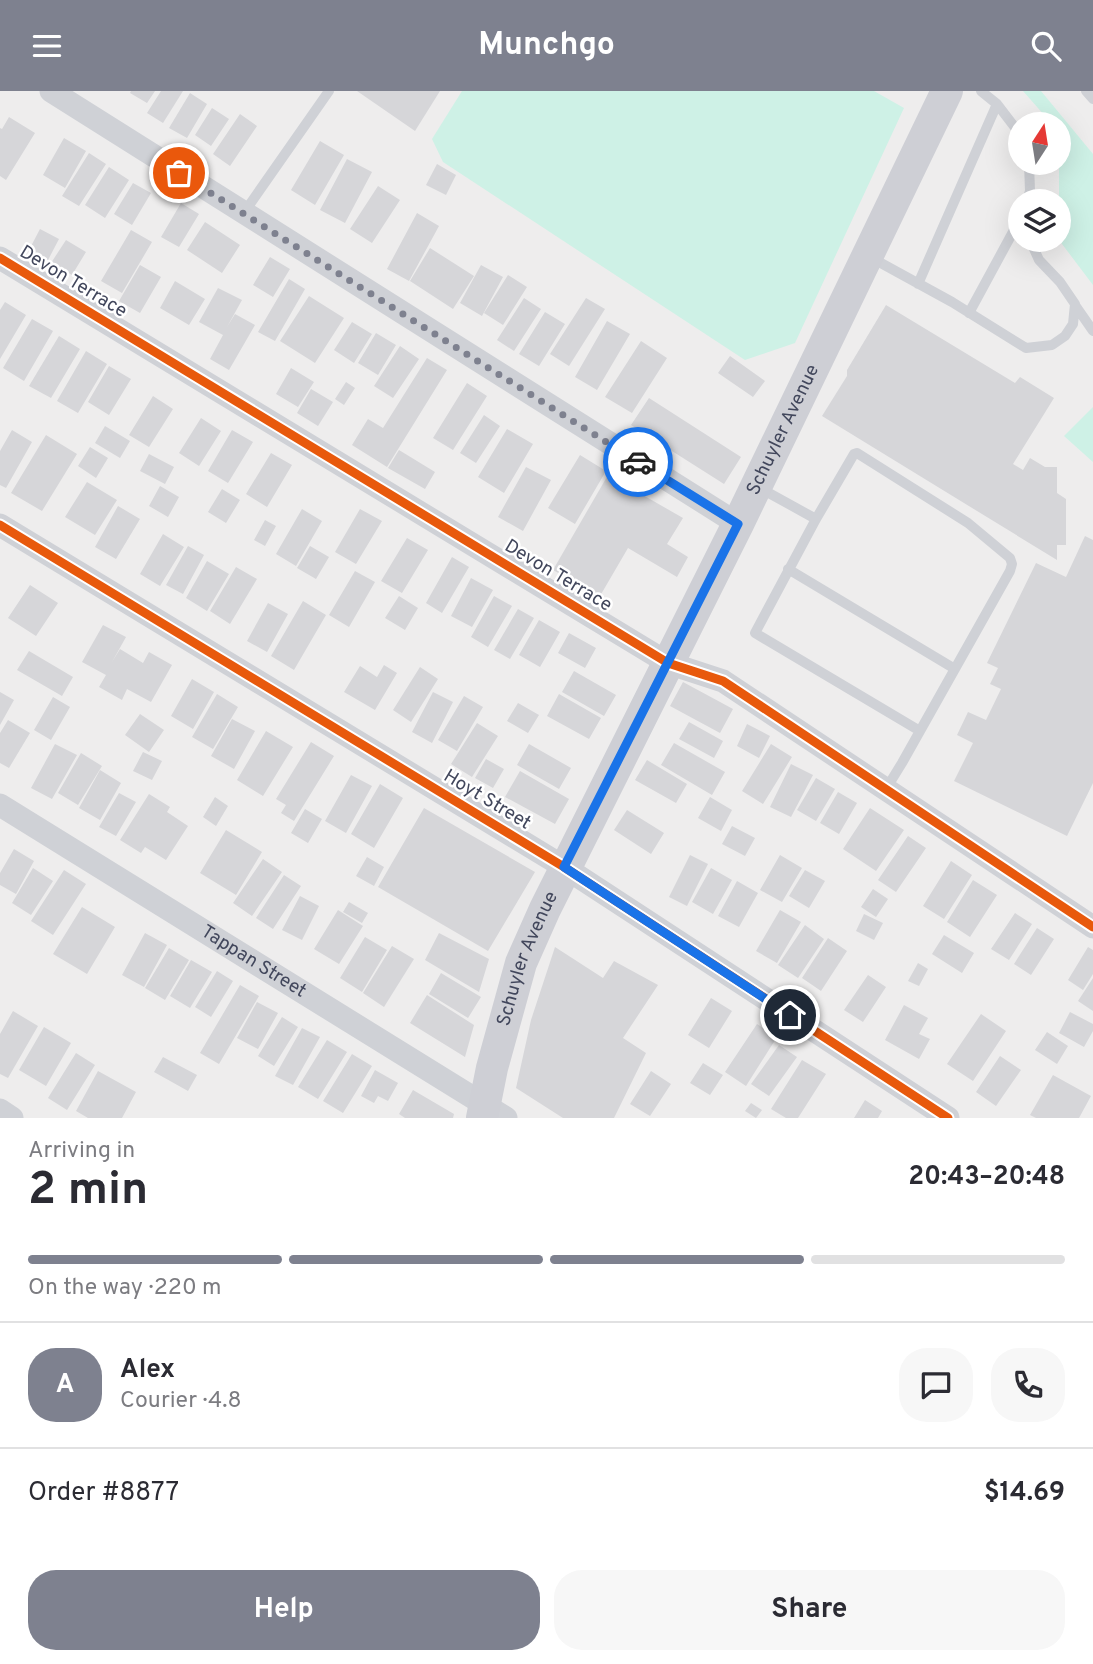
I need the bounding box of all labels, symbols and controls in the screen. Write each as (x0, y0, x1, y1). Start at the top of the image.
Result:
text: Munchgo (478, 26, 615, 66)
icon: menu (28, 27, 66, 65)
icon: search (1027, 27, 1065, 65)
north arrow (1008, 112, 1071, 175)
map controls (1008, 112, 1071, 252)
pin (149, 143, 209, 203)
icon: bag (160, 154, 198, 192)
button: layers (1008, 189, 1071, 252)
street label: Devon Terrace (15, 240, 131, 324)
street label: Schuyler Avenue (742, 361, 825, 499)
courier (603, 427, 673, 497)
icon: car (619, 443, 657, 481)
street label: Devon Terrace (500, 534, 616, 618)
street label: Hoyt Street (439, 764, 535, 836)
street label: Schuyler Avenue (492, 887, 564, 1029)
street label: Tappan Street (196, 920, 311, 1003)
pin (760, 985, 820, 1045)
icon: home (771, 996, 809, 1034)
text: Arriving in (28, 1137, 135, 1166)
text: 20:43–20:48 (908, 1161, 1065, 1194)
text: 2 min (28, 1162, 148, 1221)
text: On the way · 220 m (28, 1274, 222, 1303)
button: chat (899, 1348, 973, 1422)
button: phone (991, 1348, 1065, 1422)
text: Alex (120, 1354, 175, 1387)
text: A (56, 1369, 74, 1402)
text: Courier · 4.8 (120, 1387, 241, 1416)
text: Order #8877 (28, 1477, 179, 1510)
text: $14.69 (984, 1477, 1065, 1510)
button: Help (28, 1570, 540, 1650)
button: Share (554, 1570, 1065, 1650)

